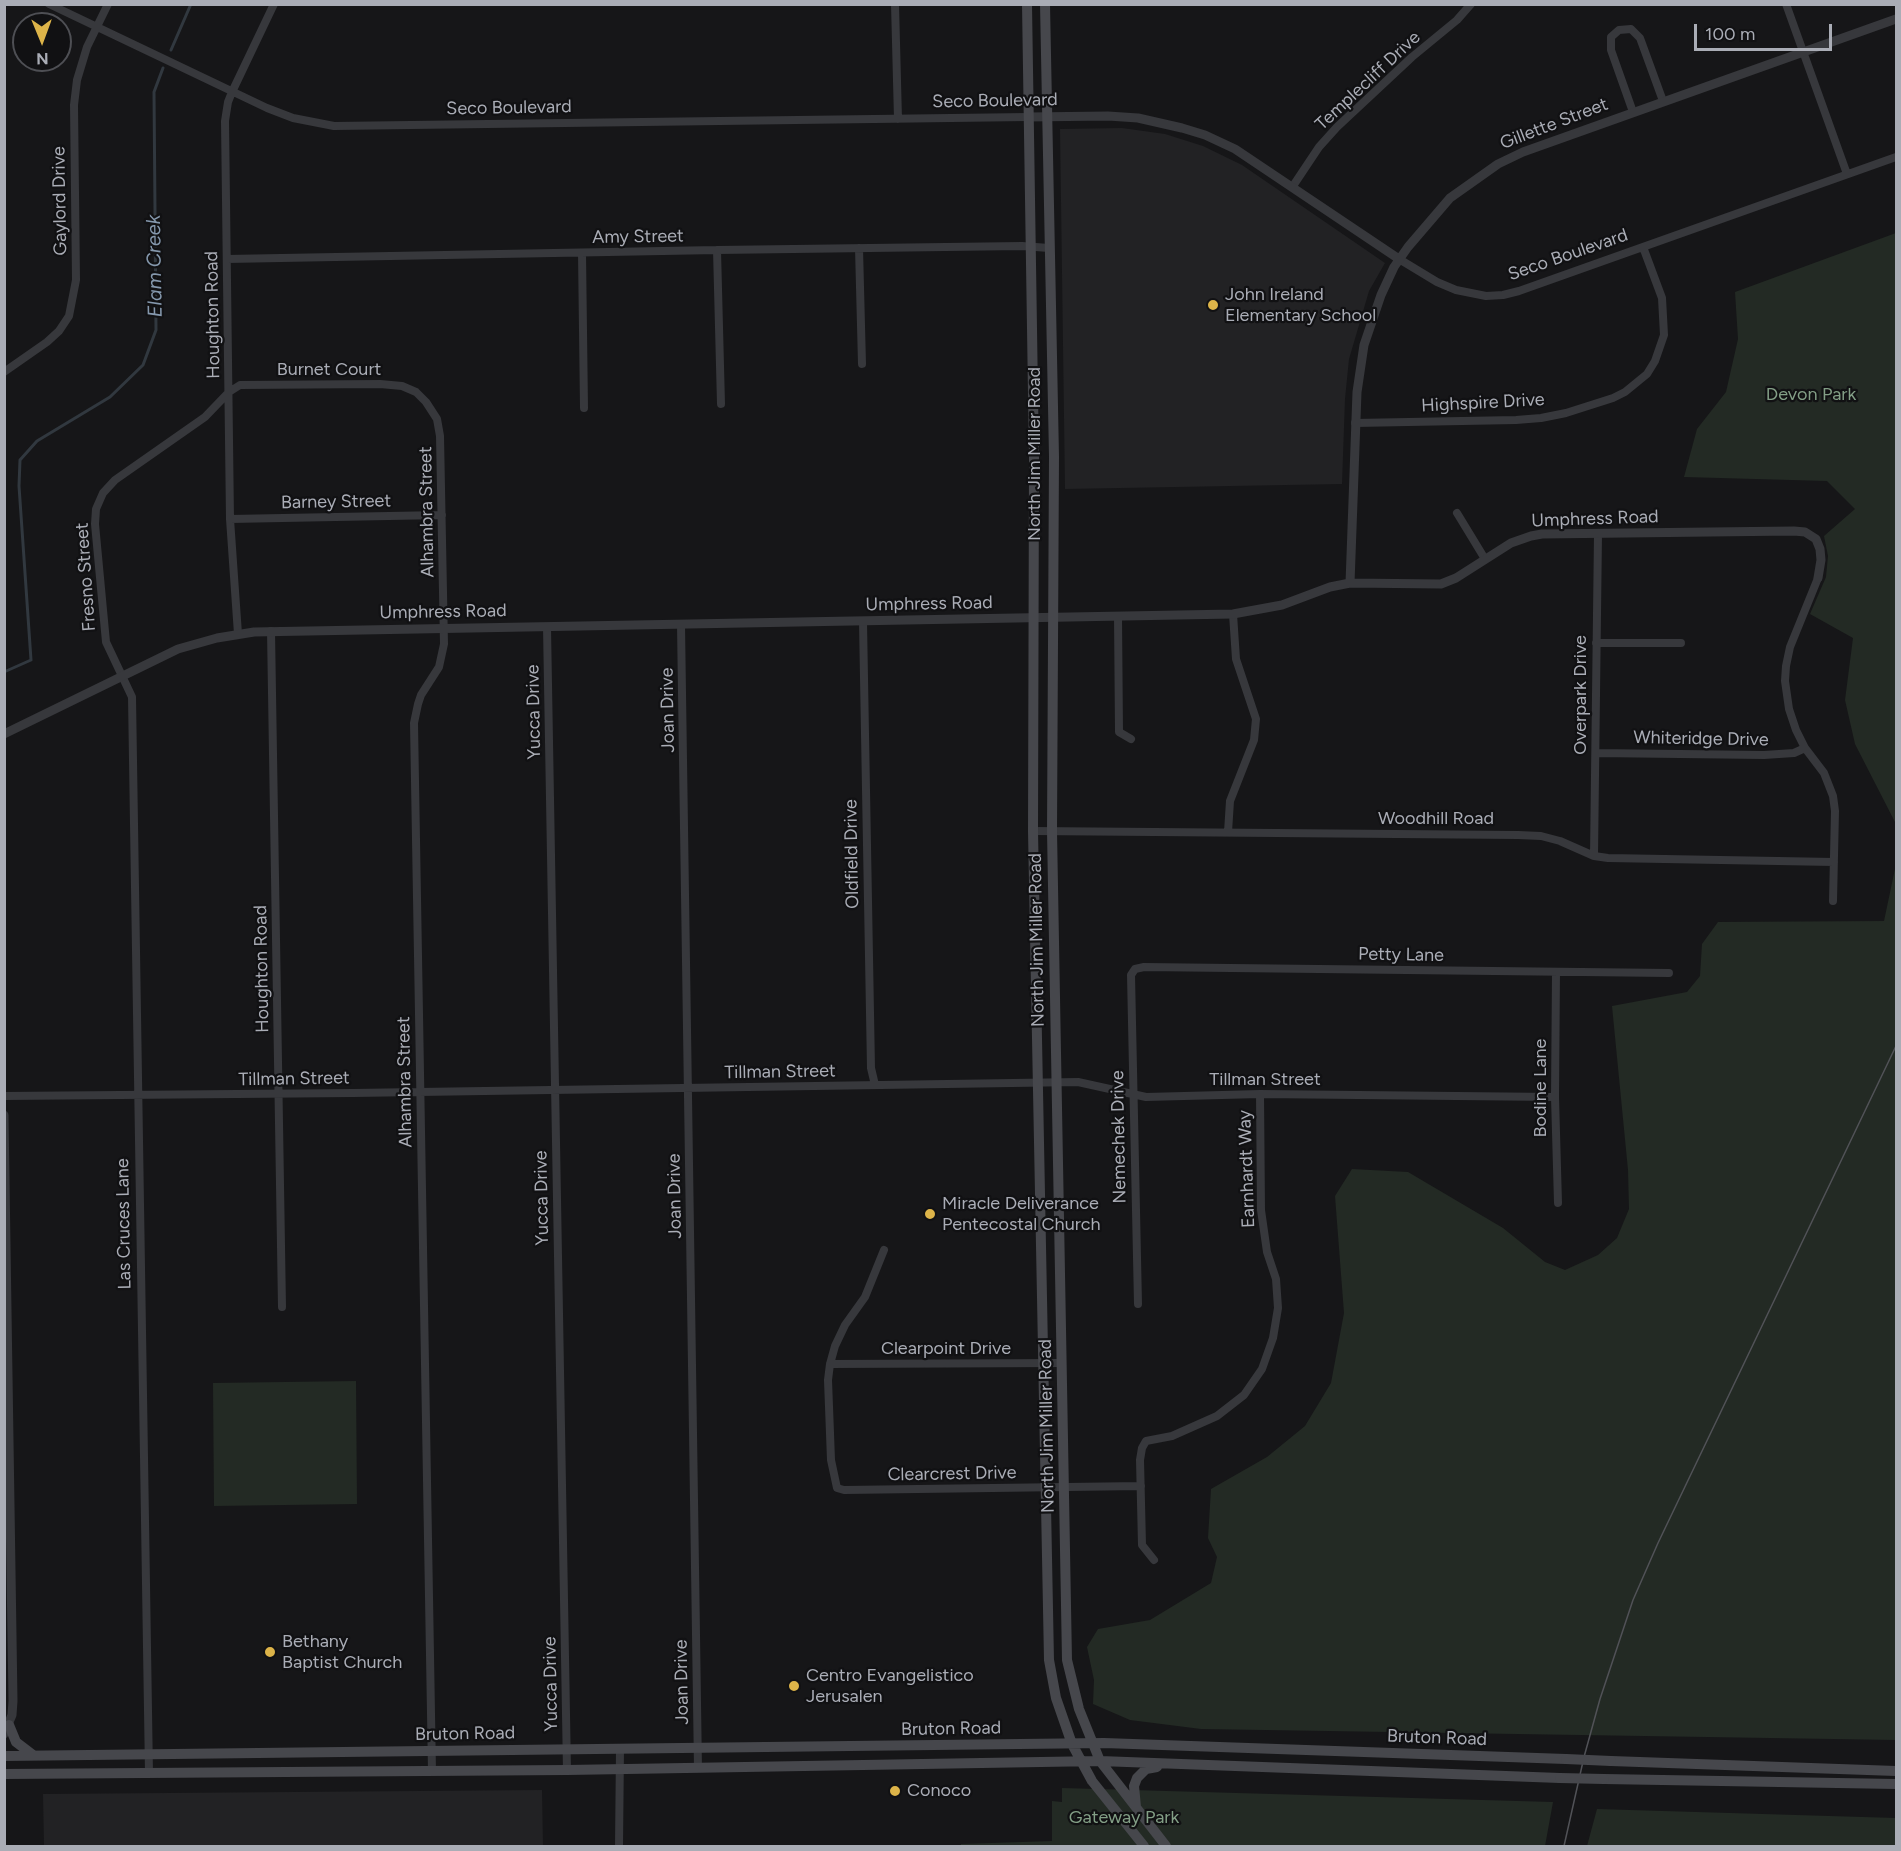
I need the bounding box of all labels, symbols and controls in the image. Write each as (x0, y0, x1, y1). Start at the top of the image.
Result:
north arrow (12, 12, 72, 72)
scale bar (1697, 12, 1835, 50)
text: 100 m (1705, 23, 1755, 45)
street label: Templecliff Drive (1311, 27, 1425, 135)
text: N (36, 49, 49, 68)
street label: Seco Boulevard (932, 89, 1058, 113)
street label: Gillette Street (1497, 94, 1611, 154)
street label: Seco Boulevard (446, 96, 572, 120)
street label: Gaylord Drive (48, 146, 72, 256)
water label: Elam Creek (142, 214, 168, 318)
street label: Seco Boulevard (1505, 224, 1631, 286)
street label: Amy Street (592, 225, 684, 249)
street label: Houghton Road (201, 251, 225, 379)
place label: John Ireland Elementary School (1225, 284, 1376, 326)
marker: John Ireland Elementary School (1206, 298, 1220, 312)
street label: Burnet Court (277, 359, 381, 381)
street label: North Jim Miller Road (1024, 367, 1046, 541)
park label: Devon Park (1766, 384, 1856, 406)
street label: Highspire Drive (1421, 389, 1545, 417)
street label: Alhambra Street (415, 446, 439, 578)
street label: Barney Street (281, 490, 391, 514)
street label: Umphress Road (1531, 506, 1659, 532)
street label: Fresno Street (71, 522, 101, 632)
street label: Umphress Road (865, 592, 993, 616)
street label: Umphress Road (379, 600, 507, 624)
street label: Overpark Drive (1570, 635, 1592, 755)
street label: Yucca Drive (522, 664, 546, 760)
street label: Joan Drive (656, 667, 680, 753)
street label: Whiteridge Drive (1633, 727, 1769, 751)
street label: Oldfield Drive (840, 799, 864, 909)
street label: Woodhill Road (1378, 808, 1494, 830)
street label: North Jim Miller Road (1025, 853, 1049, 1027)
street label: Houghton Road (250, 905, 274, 1033)
street label: Petty Lane (1358, 943, 1444, 967)
street label: Alhambra Street (393, 1016, 417, 1148)
street label: Bodine Lane (1530, 1039, 1552, 1137)
street label: Tillman Street (724, 1060, 836, 1084)
street label: Tillman Street (238, 1067, 350, 1091)
street label: Tillman Street (1209, 1069, 1321, 1091)
street label: Nemechek Drive (1107, 1070, 1131, 1204)
street label: Earnhardt Way (1234, 1110, 1260, 1228)
street label: Yucca Drive (530, 1150, 554, 1246)
street label: Joan Drive (663, 1153, 687, 1239)
street label: Las Cruces Lane (112, 1158, 136, 1290)
place label: Miracle Deliverance Pentecostal Church (942, 1193, 1101, 1236)
marker: Miracle Deliverance Pentecostal Church (923, 1207, 937, 1221)
street label: Clearpoint Drive (881, 1338, 1011, 1360)
street label: North Jim Miller Road (1035, 1339, 1059, 1513)
street label: Clearcrest Drive (887, 1462, 1017, 1486)
place label: Bethany Baptist Church (282, 1631, 402, 1674)
street label: Yucca Drive (539, 1636, 563, 1732)
street label: Joan Drive (670, 1639, 694, 1725)
marker: Bethany Baptist Church (263, 1645, 277, 1659)
place label: Centro Evangelistico Jerusalen (806, 1665, 974, 1708)
marker: Centro Evangelistico Jerusalen (787, 1679, 801, 1693)
street label: Bruton Road (901, 1717, 1001, 1741)
street label: Bruton Road (415, 1722, 515, 1746)
street label: Bruton Road (1387, 1725, 1487, 1751)
place label: Conoco (907, 1780, 971, 1802)
marker: Conoco (888, 1784, 902, 1798)
park label: Gateway Park (1069, 1807, 1179, 1829)

